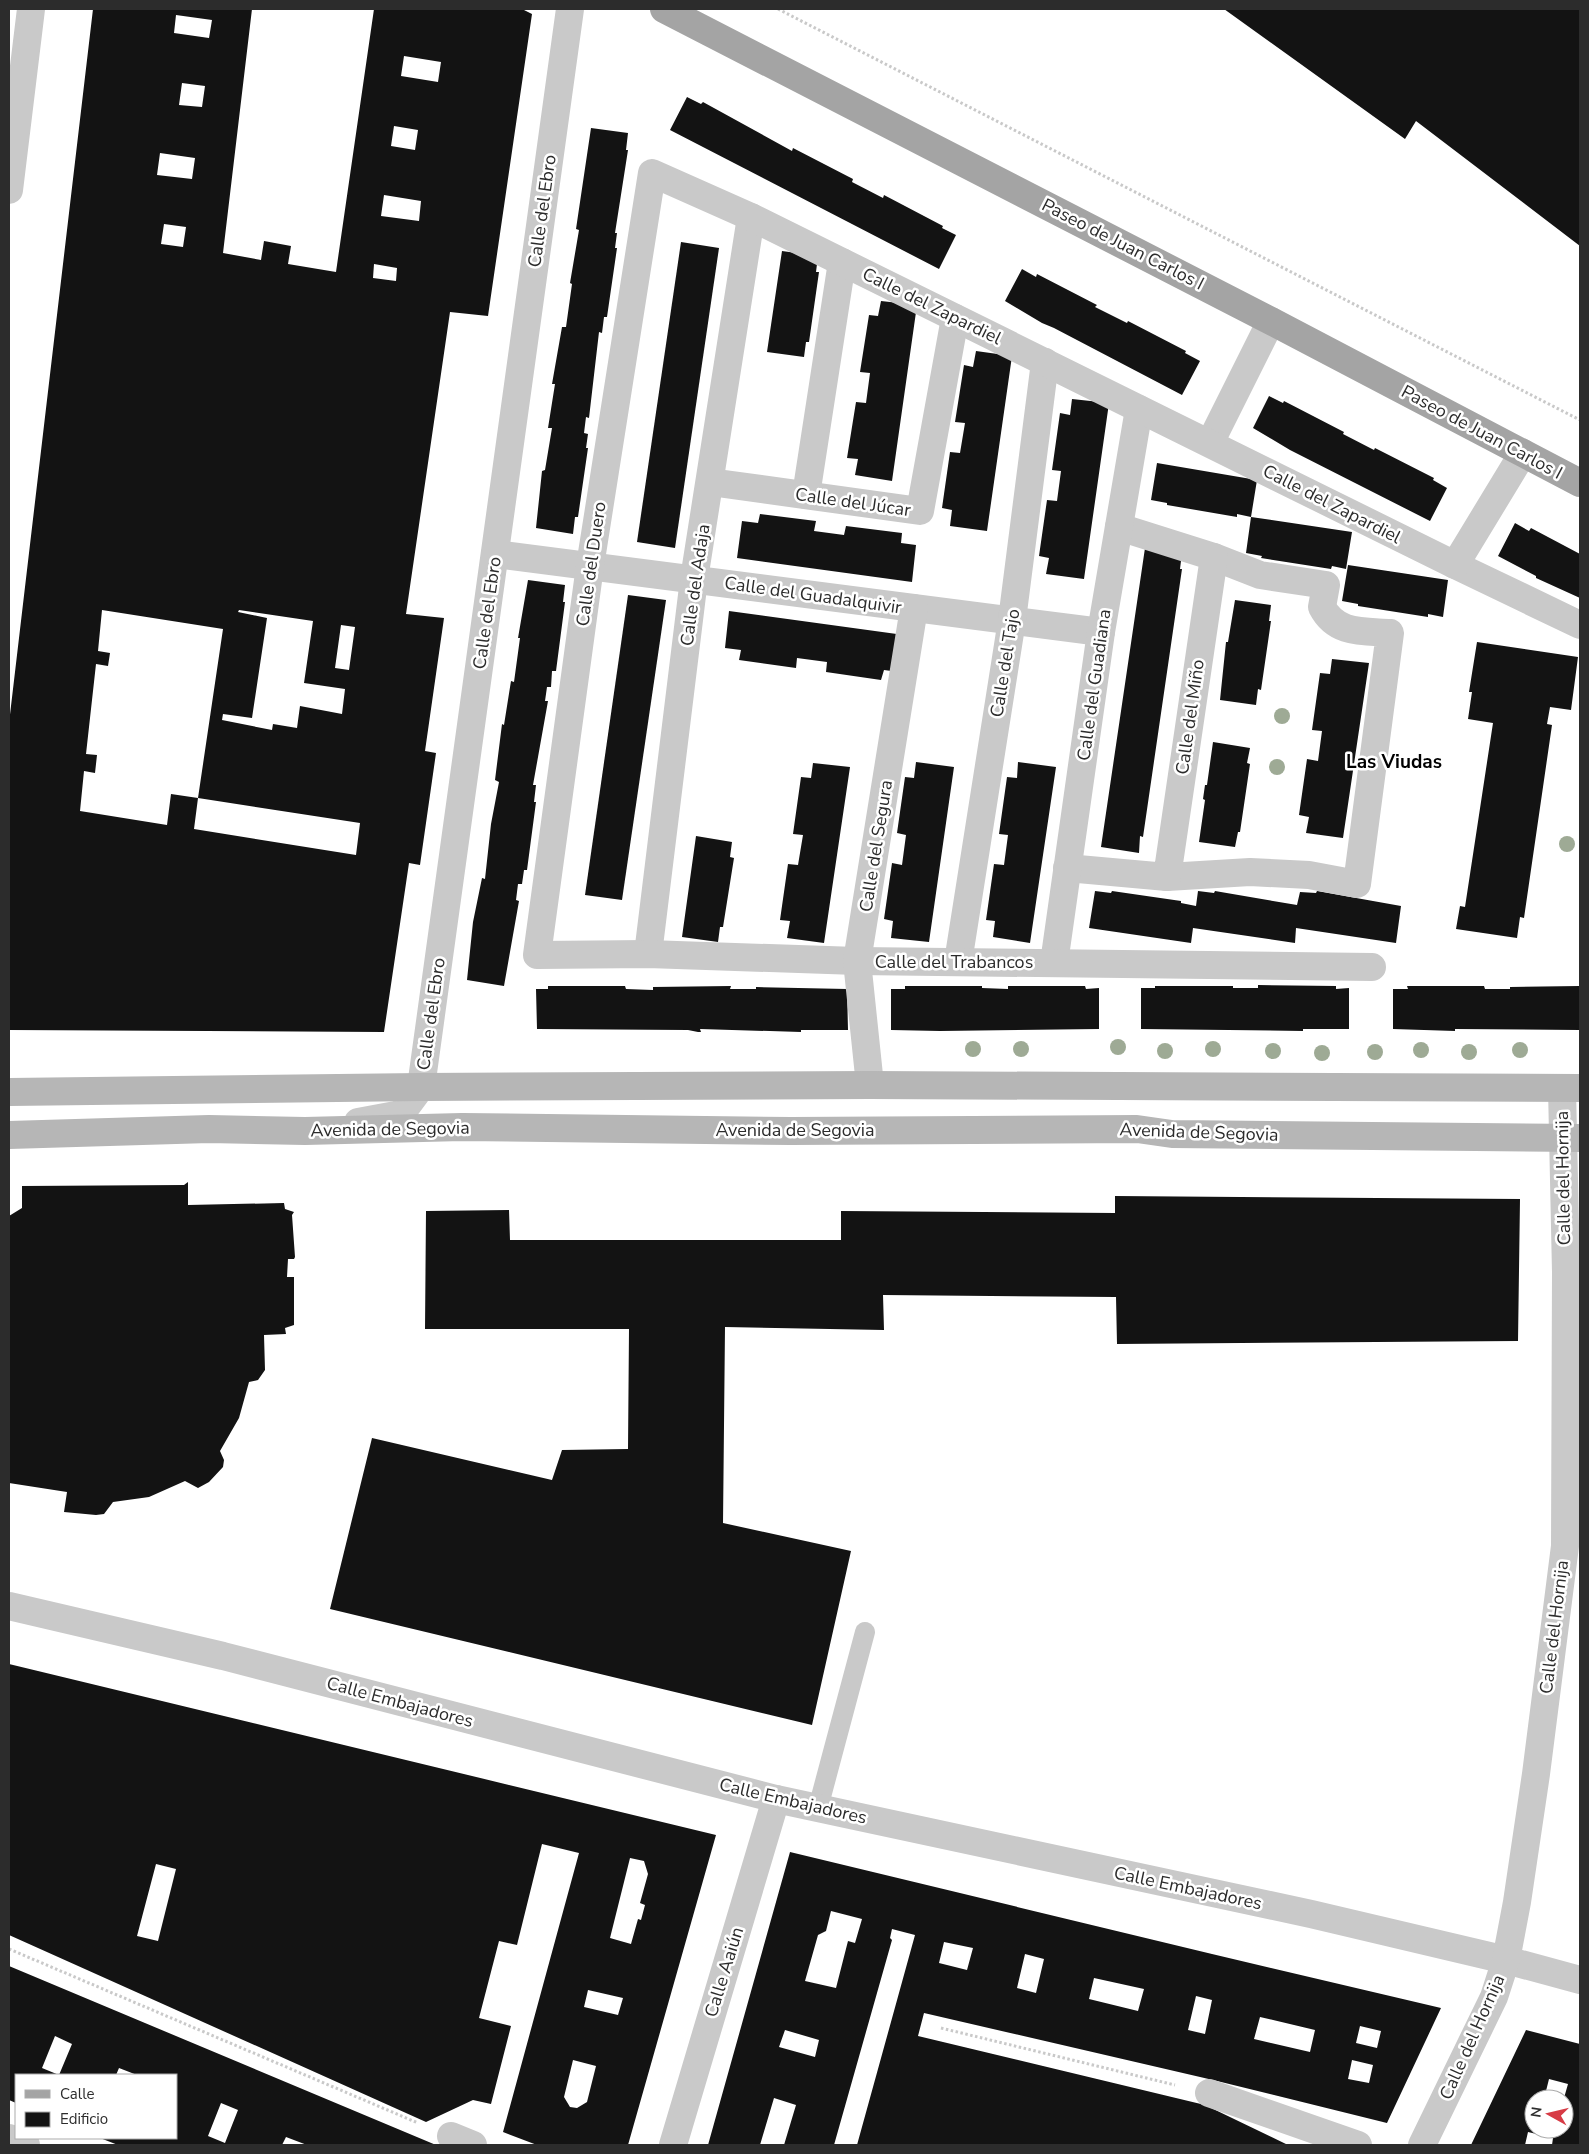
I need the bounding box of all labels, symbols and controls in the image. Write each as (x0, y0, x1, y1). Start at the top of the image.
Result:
street label: Calle del Ebro (522, 153, 562, 269)
street label: Paseo de Juan Carlos I (1038, 193, 1208, 295)
street label: Calle del Zapardiel (858, 262, 1006, 350)
street label: Paseo de Juan Carlos I (1397, 379, 1567, 485)
street label: Calle del Zapardiel (1259, 459, 1406, 550)
street label: Calle del Júcar (794, 482, 913, 522)
street label: Calle del Duero (570, 500, 612, 628)
street label: Calle del Adaja (675, 522, 715, 648)
street label: Calle del Ebro (467, 555, 507, 671)
street label: Calle del Guadalquivir (723, 571, 904, 619)
street label: Calle del Tajo (985, 607, 1025, 719)
street label: Calle del Guadiana (1071, 608, 1117, 762)
street label: Calle del Miño (1170, 658, 1210, 776)
district label: Las Viudas (1346, 749, 1442, 775)
street label: Calle del Segura (854, 778, 898, 914)
street label: Calle del Trabancos (875, 950, 1033, 974)
street label: Calle del Ebro (411, 956, 451, 1072)
street label: Calle del Hornija (1550, 1111, 1576, 1245)
street label: Avenida de Segovia (310, 1116, 470, 1142)
street label: Avenida de Segovia (1119, 1117, 1279, 1147)
street label: Avenida de Segovia (715, 1118, 875, 1142)
street label: Calle del Hornija (1534, 1559, 1574, 1695)
street label: Calle Embajadores (324, 1671, 476, 1733)
street label: Calle Embajadores (717, 1772, 869, 1830)
street label: Calle Embajadores (1112, 1861, 1264, 1915)
street label: Calle Aaiún (699, 1924, 749, 2020)
street label: Calle del Hornija (1434, 1971, 1510, 2103)
legend (15, 2074, 178, 2139)
text: Calle (60, 2084, 95, 2104)
north arrow (1524, 2089, 1574, 2139)
text: N (1526, 2106, 1547, 2119)
text: Edificio (60, 2109, 108, 2129)

